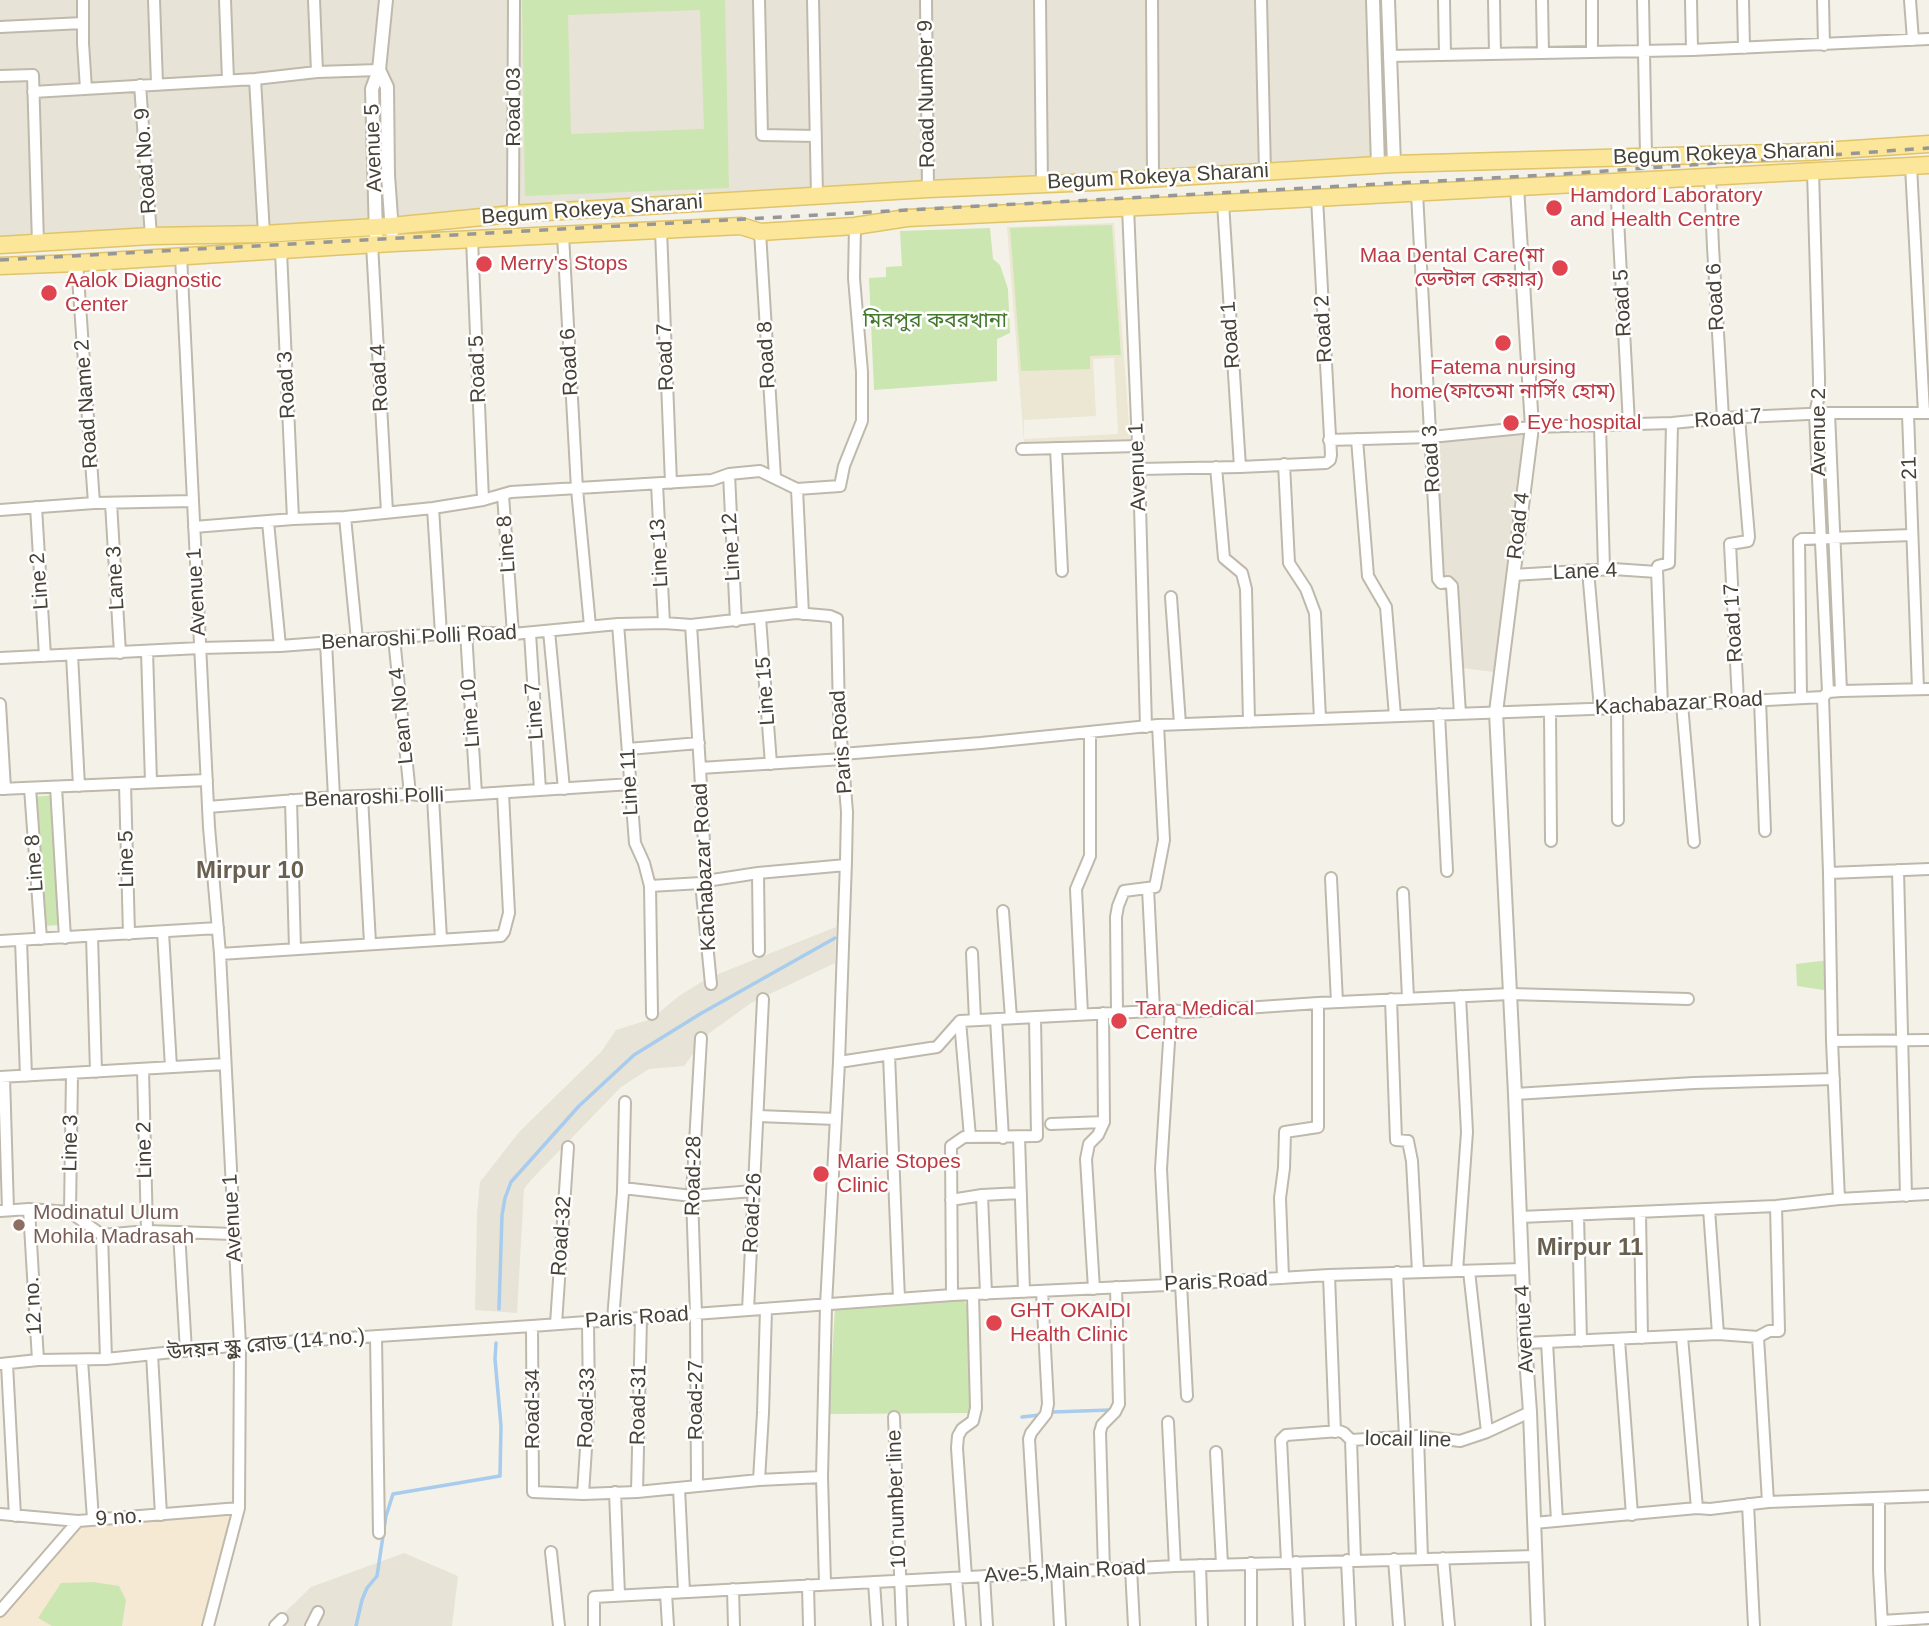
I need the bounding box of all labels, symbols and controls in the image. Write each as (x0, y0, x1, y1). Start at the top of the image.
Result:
street label: Road Number 9 (913, 20, 941, 168)
street label: Road 03 (501, 67, 527, 147)
street label: Avenue 5 (360, 103, 388, 193)
street label: Road No. 9 (130, 107, 162, 215)
street label: Begum Rokeya Sharani (1613, 138, 1835, 170)
street label: Begum Rokeya Sharani (1047, 159, 1269, 195)
place label: Hamdord Laboratory and Health Centre (1570, 183, 1763, 233)
street label: Begum Rokeya Sharani (480, 190, 704, 230)
marker: Hamdord Laboratory and Health Centre (1544, 198, 1564, 218)
place label: Maa Dental Care(মা ডেন্টাল কেয়ার) (1360, 243, 1544, 293)
place label: Merry's Stops (500, 251, 628, 277)
marker: Merry's Stops (474, 254, 494, 274)
marker: Maa Dental Care(মা ডেন্টাল কেয়ার) (1550, 258, 1570, 278)
street label: Road 6 (1702, 263, 1730, 331)
place label: Aalok Diagnostic Center (65, 268, 221, 318)
street label: Road 5 (1609, 269, 1637, 337)
marker: Aalok Diagnostic Center (39, 283, 59, 303)
street label: Road 2 (1310, 295, 1338, 363)
street label: Road 1 (1216, 300, 1246, 370)
park label: মিরপুর কবরখানা (863, 308, 1007, 334)
street label: Road 8 (753, 321, 781, 389)
street label: Road 7 (652, 323, 680, 391)
street label: Road 6 (556, 328, 584, 396)
marker: Fatema nursing home(ফাতেমা নার্সিং হোম) (1493, 333, 1513, 353)
street label: Road 5 (464, 335, 492, 403)
street label: Road Name 2 (70, 338, 104, 470)
street label: Road 4 (366, 344, 394, 412)
street label: Road 3 (273, 351, 301, 419)
place label: Fatema nursing home(ফাতেমা নার্সিং হোম) (1390, 355, 1616, 405)
street label: Avenue 2 (1806, 388, 1832, 476)
street label: Road 7 (1693, 404, 1763, 434)
place label: Eye hospital (1527, 410, 1641, 436)
marker: Eye hospital (1501, 413, 1521, 433)
street label: Avenue 1 (1124, 422, 1152, 512)
street label: Road 3 (1418, 425, 1446, 493)
street label: 21 (1897, 456, 1923, 480)
street label: Road 4 (1502, 491, 1536, 561)
street label: Line 12 (718, 512, 746, 582)
street label: Line 8 (492, 515, 522, 573)
street label: Line 13 (646, 518, 674, 588)
street label: Lane 3 (102, 545, 130, 611)
street label: Avenue 1 (182, 547, 212, 637)
street label: Line 2 (25, 552, 55, 610)
street label: Lane 4 (1552, 558, 1618, 586)
street label: Road 17 (1719, 583, 1749, 663)
street label: Benaroshi Polli Road (320, 620, 518, 656)
street label: Line 15 (751, 656, 781, 726)
street label: Lean No 4 (384, 666, 420, 766)
street label: Line 10 (456, 678, 486, 748)
street label: Line 7 (520, 682, 550, 740)
street label: Kachabazar Road (1594, 687, 1764, 721)
street label: Paris Road (826, 689, 858, 795)
street label: Line 11 (616, 748, 644, 816)
street label: Kachabazar Road (688, 782, 722, 952)
street label: Benaroshi Polli (304, 783, 444, 813)
street label: Line 5 (114, 830, 140, 888)
street label: Line 8 (20, 834, 50, 892)
district label: Mirpur 10 (196, 857, 304, 885)
place label: Tara Medical Centre (1135, 996, 1254, 1046)
marker: Tara Medical Centre (1109, 1011, 1129, 1031)
street label: Line 3 (58, 1114, 84, 1172)
street label: Line 2 (132, 1121, 158, 1179)
street label: Road-28 (681, 1136, 707, 1216)
place label: Marie Stopes Clinic (837, 1149, 961, 1199)
marker: Marie Stopes Clinic (811, 1164, 831, 1184)
street label: Road-26 (738, 1172, 768, 1254)
street label: Avenue 1 (218, 1173, 248, 1263)
street label: Road-32 (547, 1195, 577, 1277)
place label: Modinatul Ulum Mohila Madrasah (33, 1200, 194, 1250)
marker: Modinatul Ulum Mohila Madrasah (11, 1217, 27, 1233)
district label: Mirpur 11 (1537, 1234, 1643, 1262)
street label: Paris Road (1163, 1267, 1269, 1297)
street label: 12 no. (20, 1276, 48, 1336)
street label: Avenue 4 (1510, 1284, 1540, 1374)
place label: GHT OKAIDI Health Clinic (1010, 1298, 1131, 1348)
street label: Paris Road (584, 1302, 690, 1334)
marker: GHT OKAIDI Health Clinic (984, 1313, 1004, 1333)
street label: উদয়ন স্কুল রোড (14 no.) (166, 1324, 366, 1366)
street label: Road-27 (683, 1360, 709, 1440)
street label: Road-31 (626, 1365, 652, 1445)
street label: Road-33 (573, 1367, 601, 1449)
street label: Road-34 (520, 1369, 546, 1449)
street label: locail line (1365, 1427, 1451, 1453)
street label: 10 number line (882, 1429, 912, 1569)
street label: 9 no. (95, 1504, 143, 1532)
street label: Ave-5,Main Road (984, 1555, 1146, 1589)

